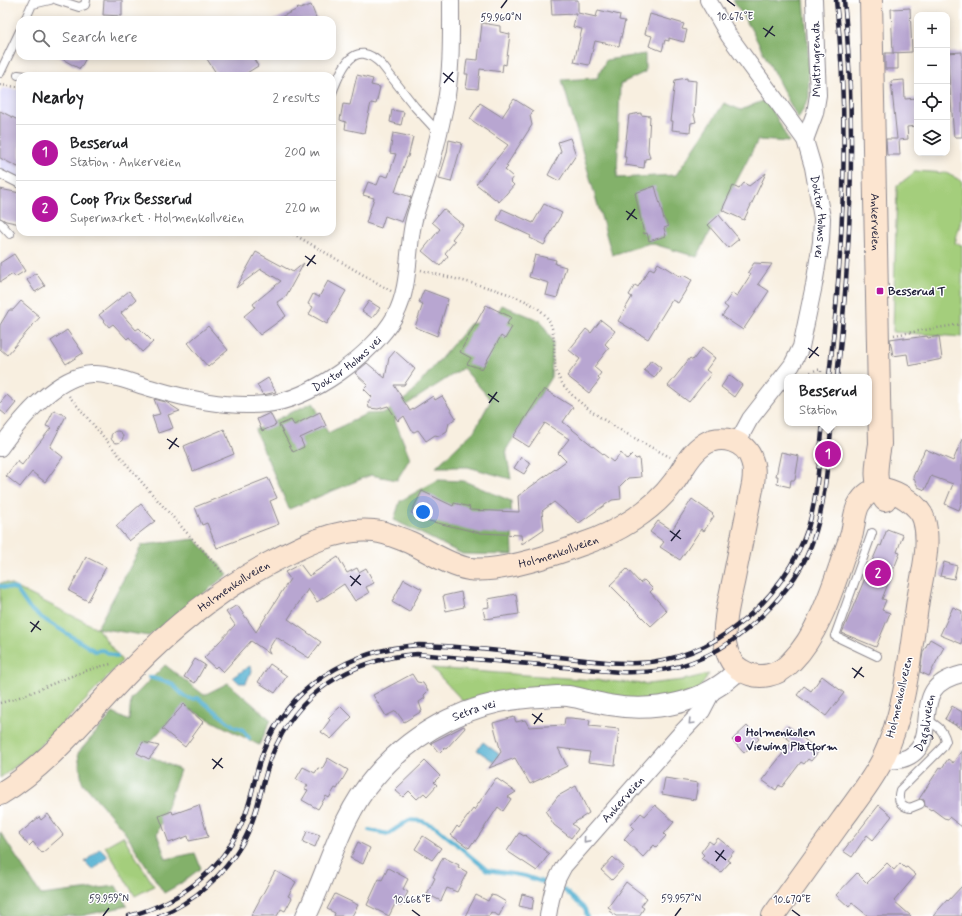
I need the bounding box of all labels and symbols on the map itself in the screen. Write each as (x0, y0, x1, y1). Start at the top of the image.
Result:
text: 10.676°E (717, 10, 753, 24)
text: 59.960°N (481, 11, 522, 25)
street label: Midtstugrenda (808, 20, 826, 97)
street label: Doktor Holms vei (806, 174, 829, 259)
street label: Ankerveien (866, 193, 883, 251)
place label: Besserud T (888, 284, 946, 300)
marker: Besserud T (875, 286, 885, 296)
street label: Doktor Holms vei (310, 333, 386, 397)
pin: 1 (815, 439, 841, 469)
your location (413, 502, 433, 522)
street label: Holmenkollveien (517, 532, 601, 573)
street label: Holmenkollveien (195, 558, 273, 616)
pin: 2 (865, 558, 891, 588)
street label: Holmenkollveien (883, 655, 917, 739)
street label: Dagaliveien (911, 692, 940, 756)
street label: Setra vei (450, 696, 498, 726)
one-way arrow (688, 717, 696, 725)
place label: Holmenkollen Viewing Platform (746, 725, 838, 756)
marker: Holmenkollen Viewing Platform (733, 734, 743, 744)
street label: Ankerveien (599, 773, 649, 827)
one-way arrow (584, 835, 591, 843)
text: 59.959°N (89, 892, 129, 906)
text: 59.957°N (661, 892, 701, 906)
text: 10.668°E (393, 893, 431, 907)
text: 10.670°E (773, 893, 811, 907)

